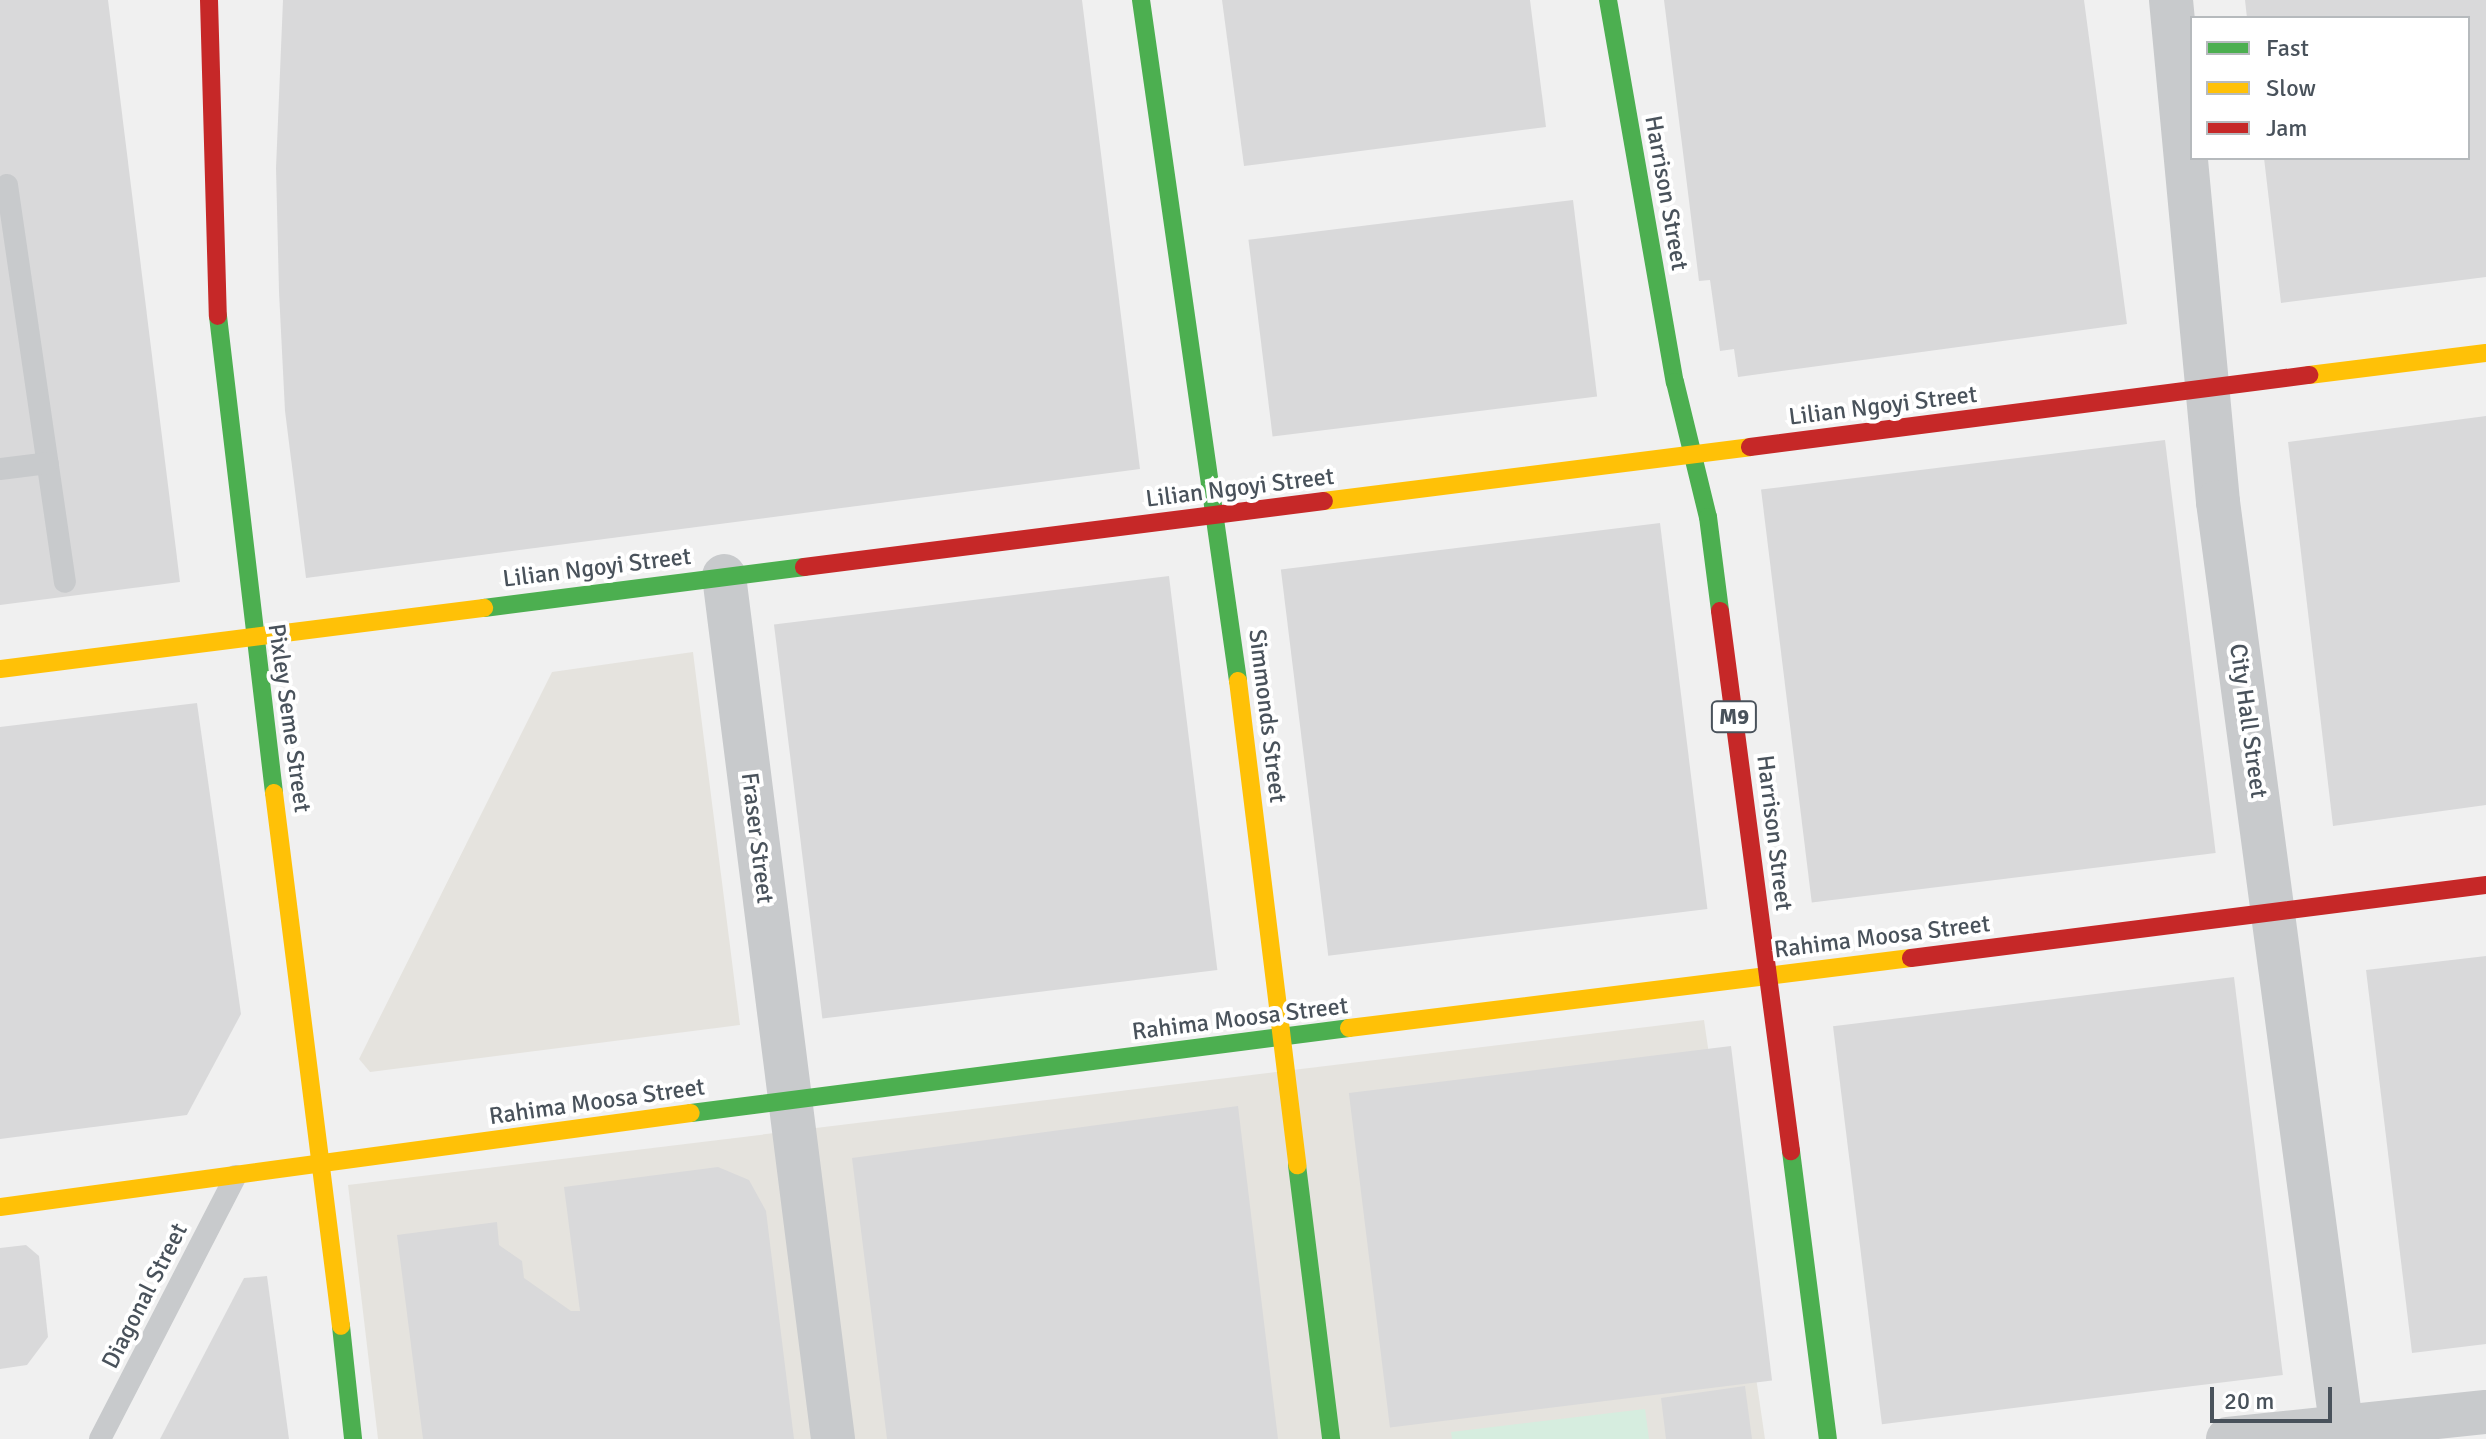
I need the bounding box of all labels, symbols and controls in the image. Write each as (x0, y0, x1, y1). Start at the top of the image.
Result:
legend (2190, 16, 2470, 160)
text: Fast (2266, 33, 2309, 63)
text: Slow (2266, 73, 2316, 103)
street label: Harrison Street (1638, 113, 1694, 273)
text: Jam (2266, 113, 2307, 143)
street label: Lilian Ngoyi Street (1787, 380, 1979, 432)
street label: Lilian Ngoyi Street (1144, 462, 1336, 514)
street label: Lilian Ngoyi Street (501, 542, 693, 594)
street label: Pixley Seme Street (261, 622, 317, 814)
street label: Simmonds Street (1242, 628, 1292, 804)
street label: City Hall Street (2223, 642, 2273, 800)
road number: M9 (1710, 699, 1758, 735)
street label: Harrison Street (1750, 753, 1798, 913)
street label: Fraser Street (735, 771, 779, 905)
street label: Rahima Moosa Street (1772, 909, 1992, 965)
street label: Rahima Moosa Street (1130, 991, 1350, 1047)
street label: Rahima Moosa Street (487, 1073, 707, 1131)
street label: Diagonal Street (96, 1218, 194, 1374)
scale bar (2214, 1371, 2336, 1421)
text: 20 m (2224, 1386, 2274, 1416)

